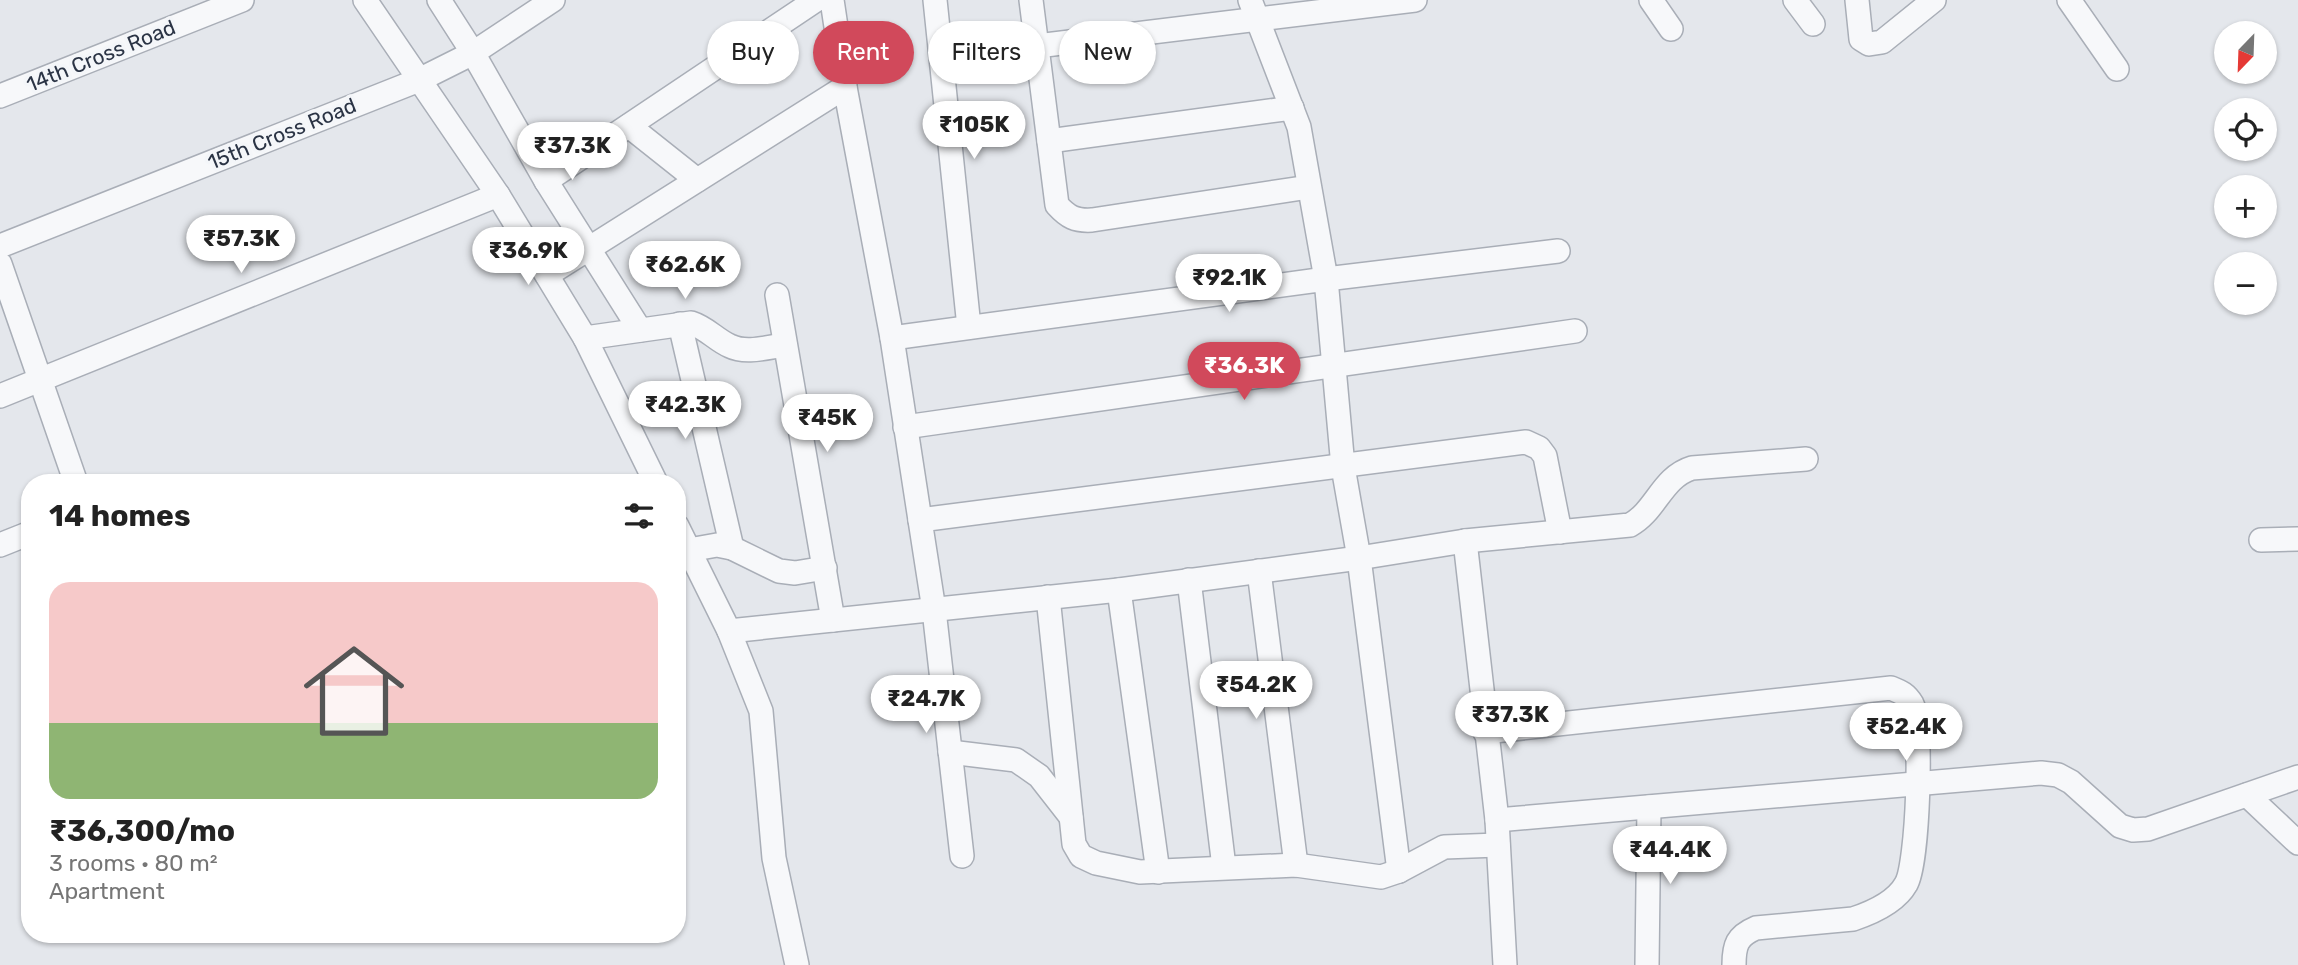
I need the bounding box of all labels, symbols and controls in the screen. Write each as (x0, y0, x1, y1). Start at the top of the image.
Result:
street label: 14th Cross Road (23, 14, 179, 97)
chip: Buy (707, 21, 799, 84)
chip: Rent (813, 21, 914, 84)
chip: Filters (928, 21, 1045, 84)
chip: New (1059, 21, 1156, 84)
north arrow (2214, 21, 2277, 84)
map controls (2214, 21, 2277, 315)
street label: 15th Cross Road (204, 92, 360, 175)
button: locate (2214, 98, 2277, 161)
pin: ₹105K (925, 102, 1023, 161)
text: ₹105K (939, 110, 1009, 138)
pin: ₹37.3K (515, 122, 629, 182)
text: ₹37.3K (533, 131, 611, 159)
button: + (2214, 175, 2277, 238)
pin: ₹57.3K (184, 216, 298, 275)
text: ₹57.3K (202, 224, 280, 252)
pin: ₹36.9K (471, 228, 585, 287)
text: ₹36.9K (488, 236, 568, 264)
pin: ₹62.6K (628, 242, 742, 301)
text: ₹62.6K (645, 250, 725, 278)
button: − (2214, 252, 2277, 315)
pin: ₹92.1K (1172, 254, 1286, 314)
text: ₹92.1K (1191, 263, 1267, 291)
pin: ₹36.3K (1187, 342, 1301, 402)
text: ₹36.3K (1204, 351, 1284, 379)
pin: ₹42.3K (628, 382, 742, 441)
text: ₹42.3K (644, 390, 726, 418)
pin: ₹45K (786, 394, 868, 454)
text: ₹45K (797, 403, 857, 431)
icon: filters (620, 497, 658, 535)
text: 14 homes (49, 498, 191, 534)
icon: home (291, 628, 417, 754)
pin: ₹54.2K (1199, 662, 1313, 721)
text: ₹54.2K (1216, 670, 1296, 698)
pin: ₹24.7K (869, 676, 983, 735)
text: ₹24.7K (887, 684, 965, 712)
pin: ₹37.3K (1453, 692, 1567, 751)
text: ₹37.3K (1471, 700, 1549, 728)
pin: ₹52.4K (1849, 704, 1963, 763)
text: ₹52.4K (1866, 712, 1946, 740)
text: ₹36,300/mo (49, 813, 235, 849)
pin: ₹44.4K (1613, 826, 1727, 886)
text: ₹44.4K (1629, 835, 1711, 863)
text: 3 rooms · 80 m² (49, 849, 218, 877)
text: Apartment (49, 877, 165, 905)

